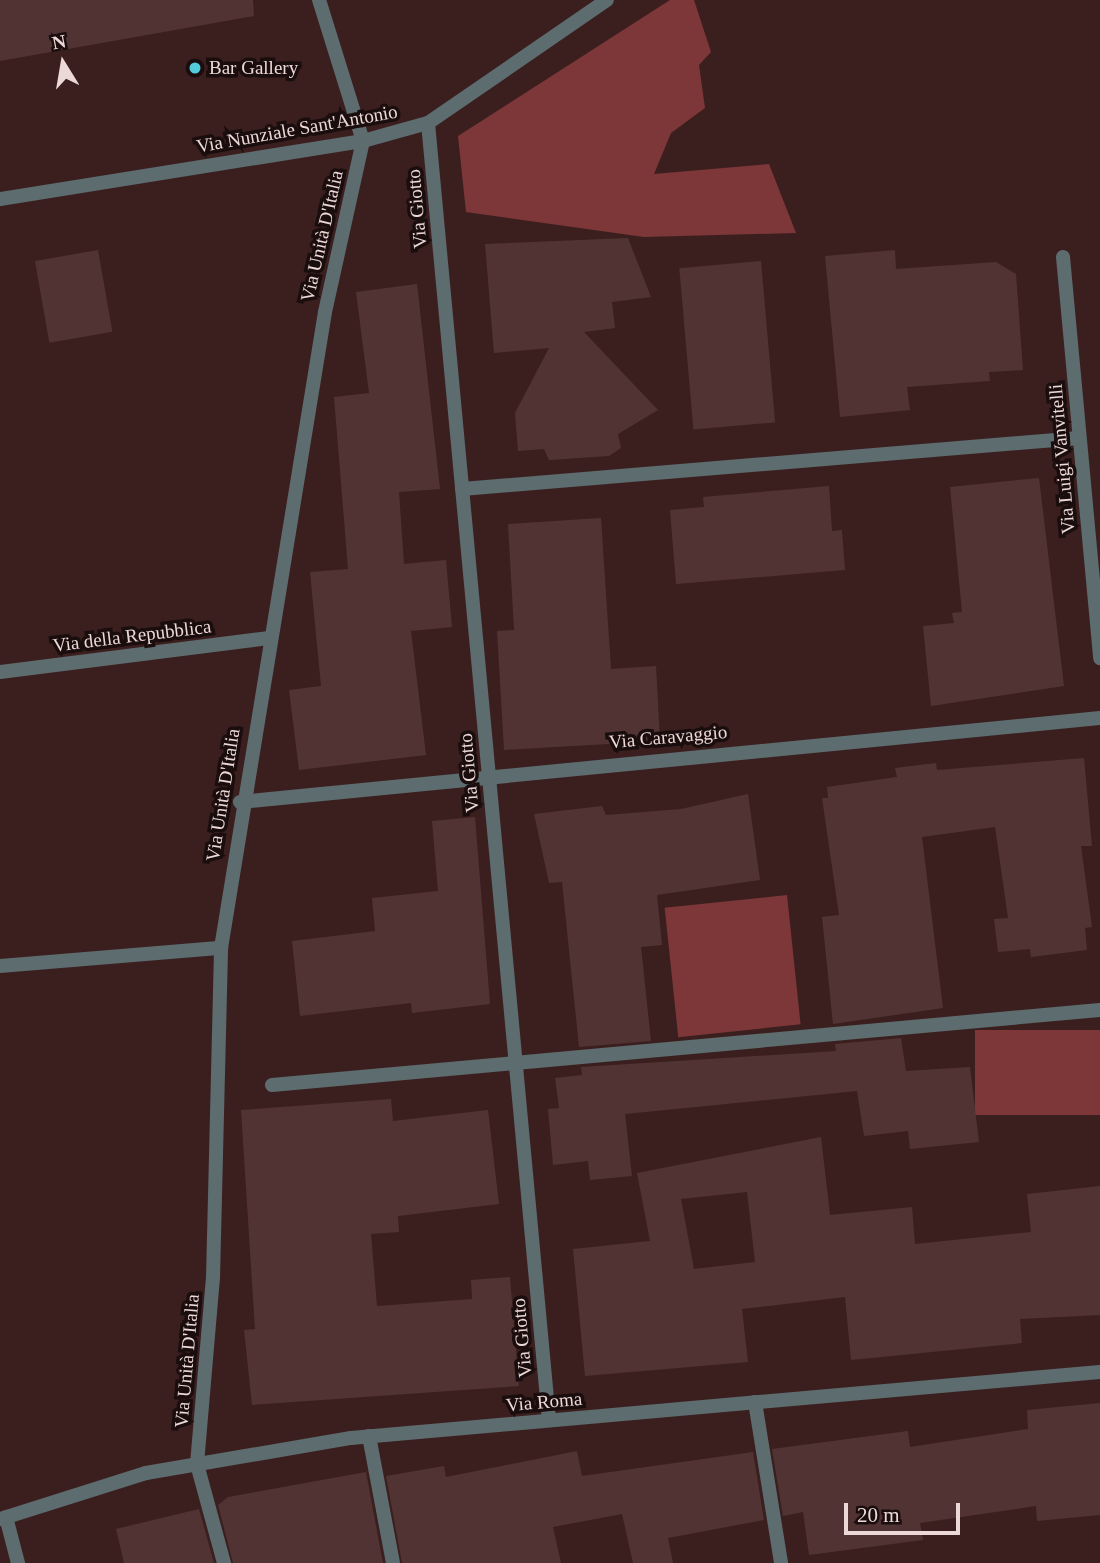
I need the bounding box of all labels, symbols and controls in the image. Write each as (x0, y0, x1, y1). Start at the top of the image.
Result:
north arrow (28, 28, 98, 98)
text: N (50, 30, 68, 54)
place label: Bar Gallery (209, 57, 298, 79)
marker: Bar Gallery (187, 60, 203, 76)
street label: Via Nunziale Sant'Antonio (195, 100, 399, 158)
street label: Via Unità D'Italia (296, 168, 348, 304)
street label: Via Giotto (402, 168, 432, 250)
street label: Via Luigi Vanvitelli (1044, 383, 1080, 535)
street label: Via della Repubblica (52, 615, 212, 657)
street label: Via Caravaggio (608, 720, 728, 754)
street label: Via Unità D'Italia (201, 727, 245, 863)
street label: Via Giotto (454, 732, 484, 814)
street label: Via Unità D'Italia (170, 1293, 204, 1429)
street label: Via Giotto (507, 1297, 537, 1379)
street label: Via Roma (505, 1387, 583, 1417)
scale bar (848, 1490, 964, 1534)
text: 20 m (857, 1503, 900, 1527)

